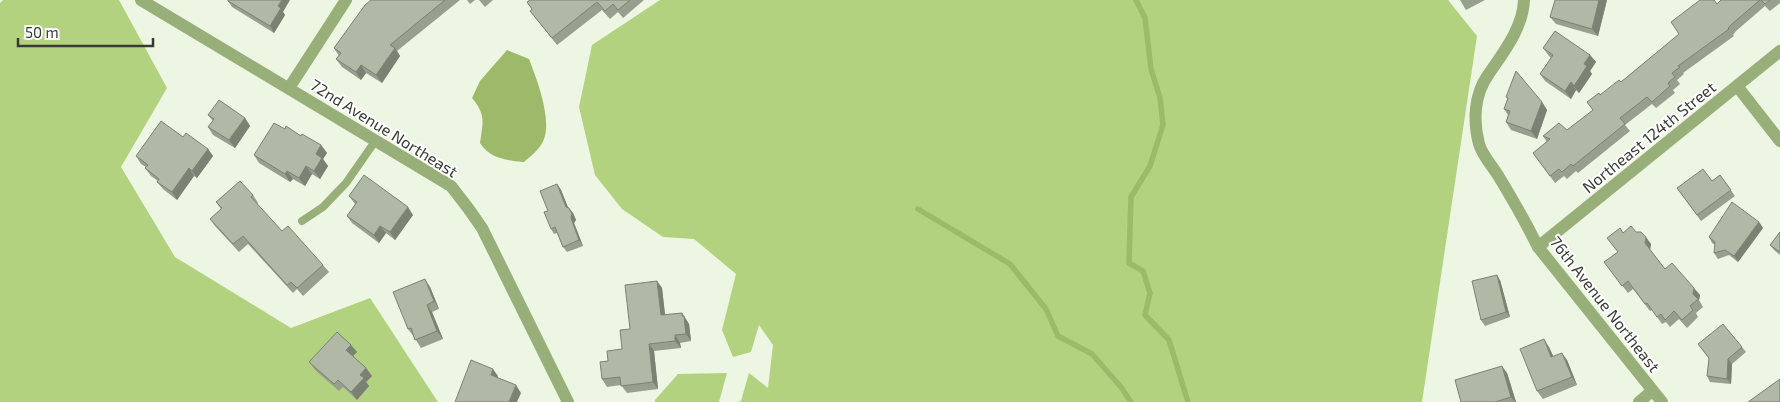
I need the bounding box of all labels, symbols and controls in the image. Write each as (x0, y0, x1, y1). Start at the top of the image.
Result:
scale bar (18, 15, 152, 47)
text: 50 m (25, 23, 59, 41)
street label: 72nd Avenue Northeast (307, 75, 461, 181)
street label: Northeast 124th Street (1578, 77, 1719, 196)
street label: 76th Avenue Northeast (1547, 232, 1664, 375)

